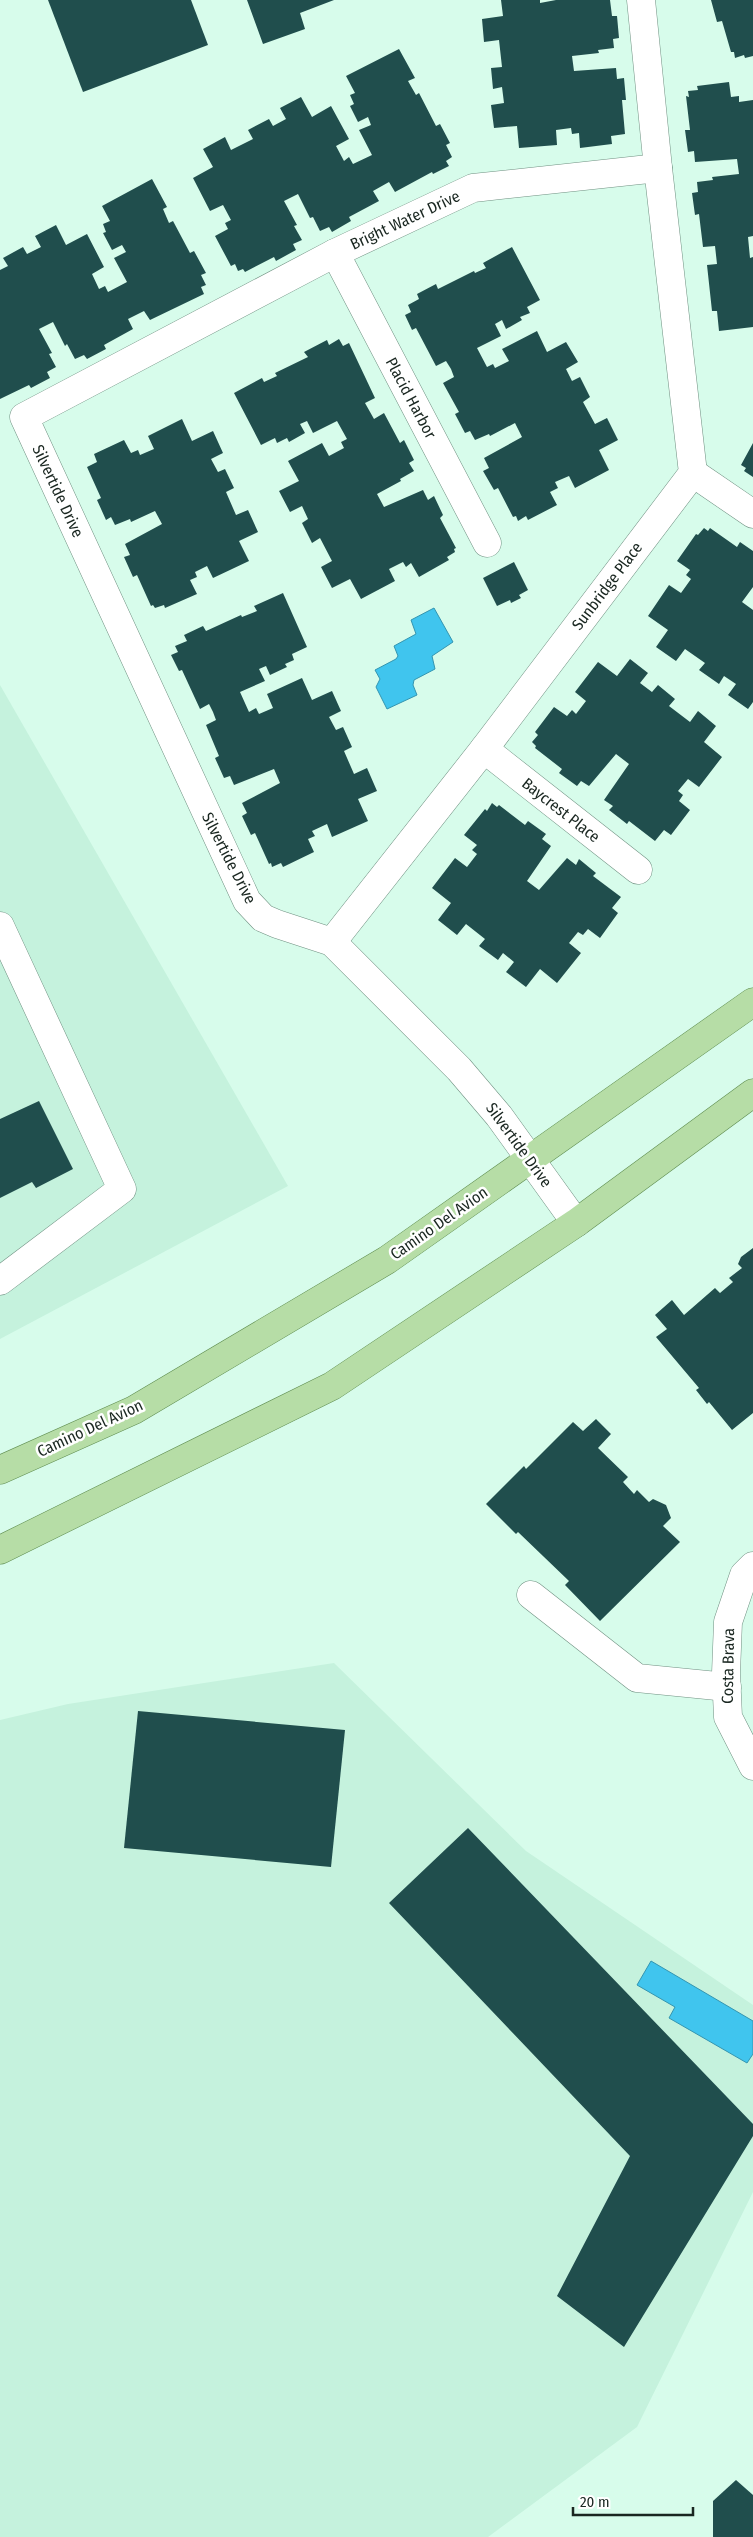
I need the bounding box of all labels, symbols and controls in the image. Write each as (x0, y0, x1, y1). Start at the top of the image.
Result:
street label: Bright Water Drive (347, 186, 463, 254)
street label: Placid Harbor (382, 354, 440, 442)
street label: Silvertide Drive (28, 442, 88, 540)
street label: Sunbridge Place (568, 538, 646, 634)
street label: Baycrest Place (518, 774, 604, 846)
street label: Silvertide Drive (198, 809, 260, 907)
street label: Silvertide Drive (482, 1099, 556, 1191)
street label: Camino Del Avion (387, 1182, 491, 1264)
street label: Camino Del Avion (34, 1395, 146, 1461)
street label: Costa Brava (718, 1628, 738, 1704)
scale bar (573, 2484, 693, 2516)
text: 20 m (580, 2493, 610, 2511)

